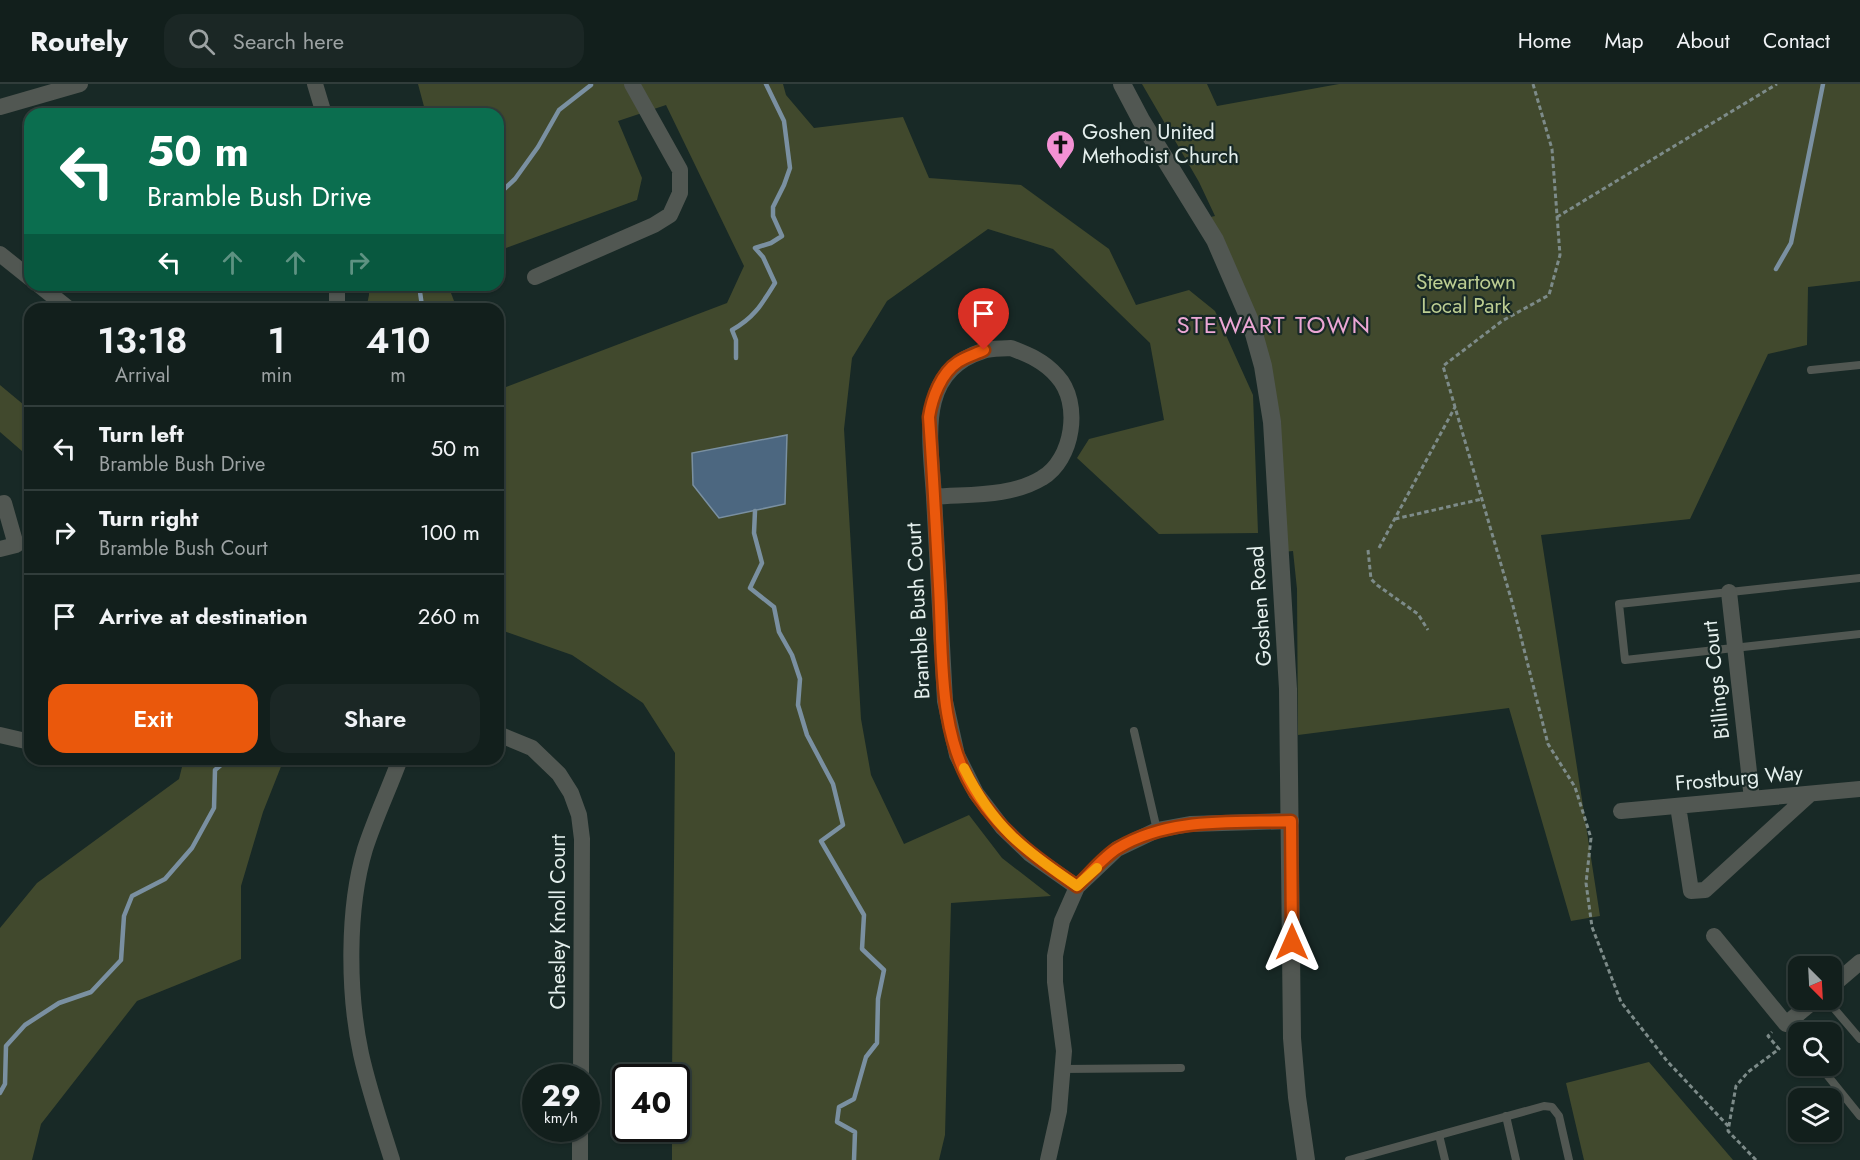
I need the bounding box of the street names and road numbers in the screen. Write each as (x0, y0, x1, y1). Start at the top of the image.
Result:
street label: Bramble Bush Court (898, 522, 938, 700)
street label: Goshen Road (1241, 545, 1279, 667)
street label: Billings Court (1695, 619, 1737, 741)
street label: Frostburg Way (1674, 757, 1805, 799)
street label: Chesley Knoll Court (543, 835, 573, 1010)

